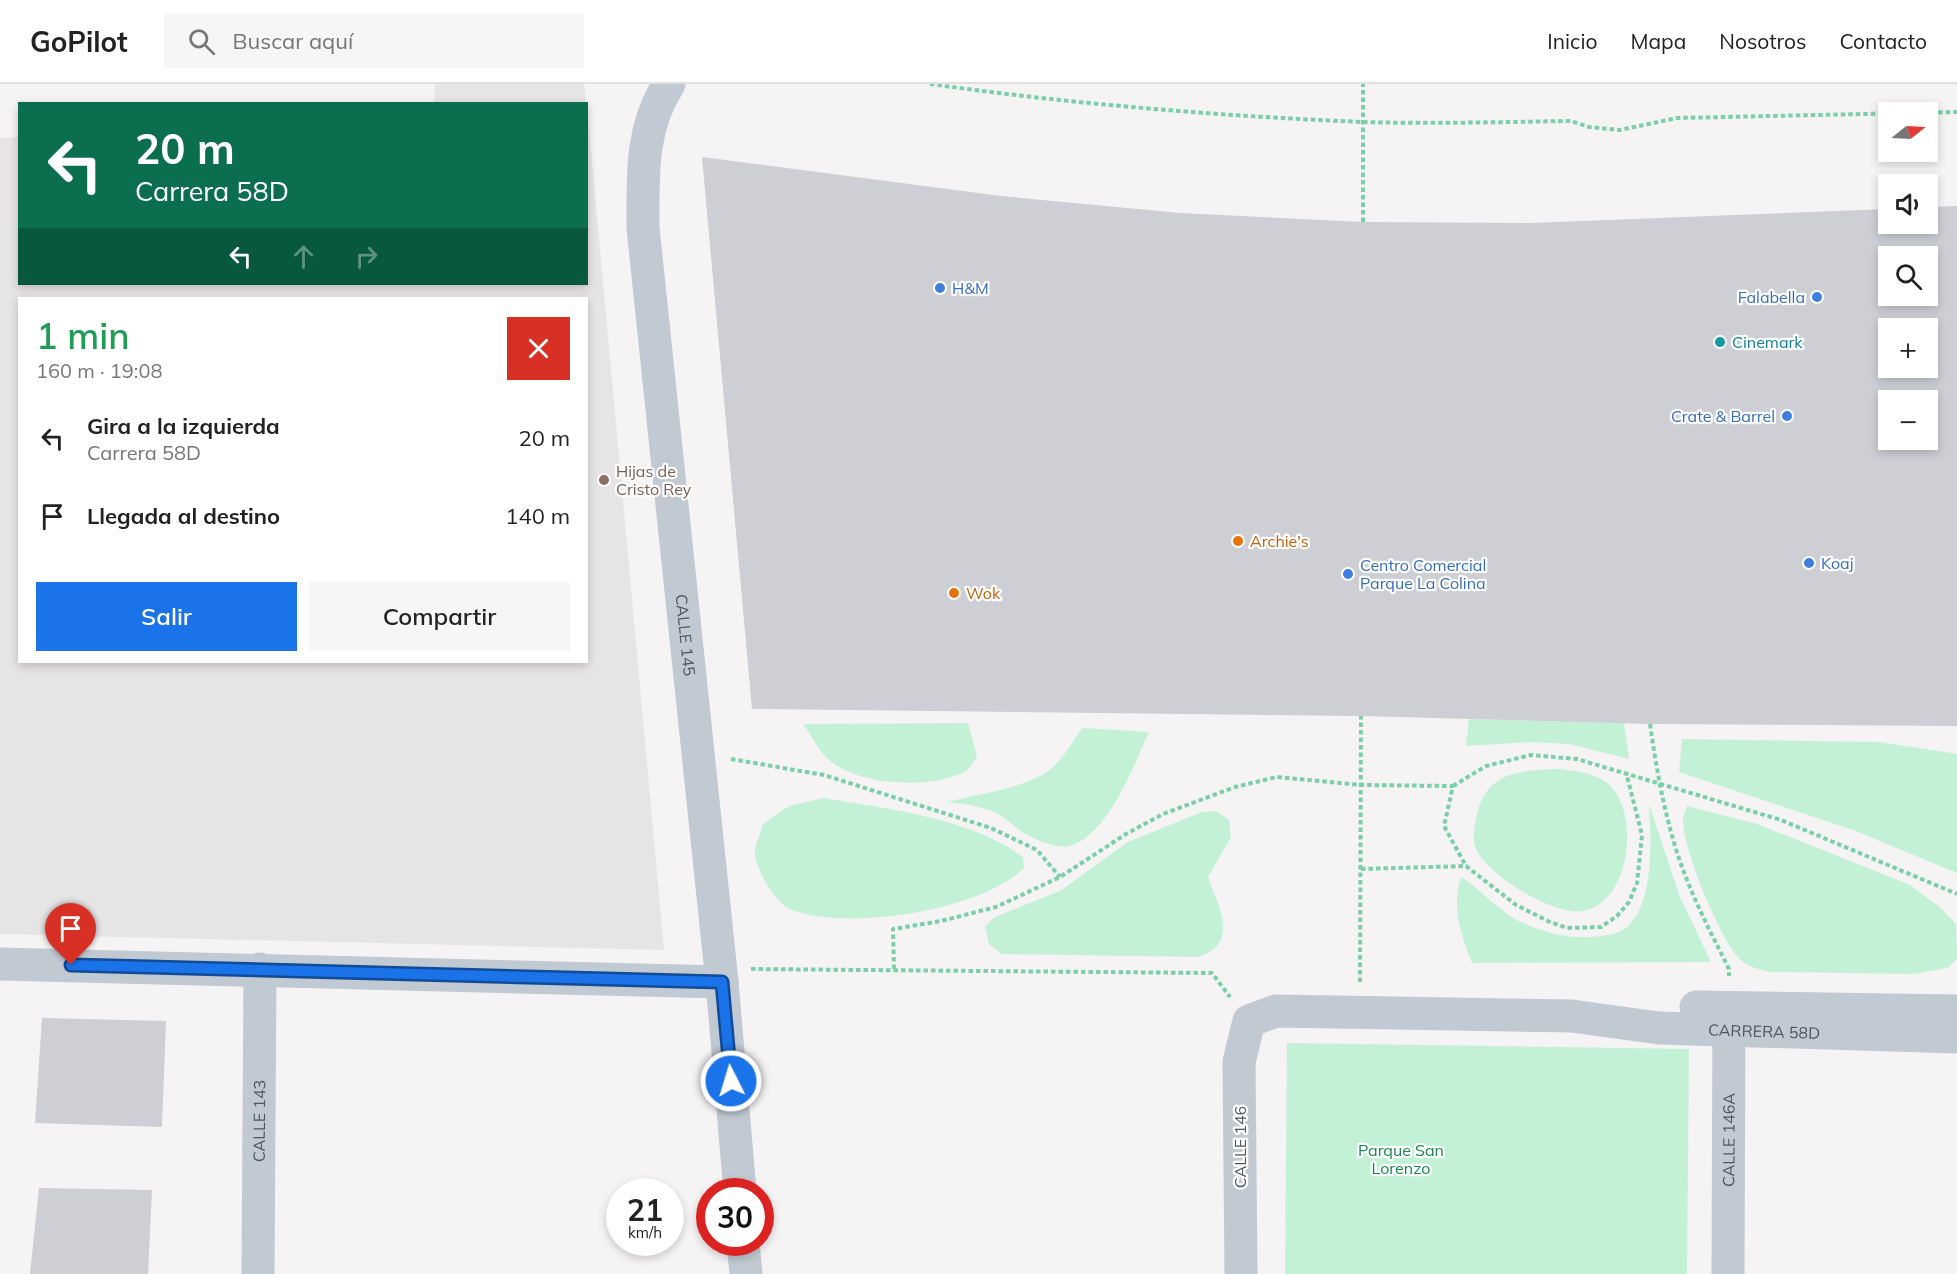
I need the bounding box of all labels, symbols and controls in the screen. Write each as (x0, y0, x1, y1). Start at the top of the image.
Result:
search box (164, 14, 584, 68)
text: GoPilot (30, 24, 128, 59)
icon: search (185, 25, 218, 58)
text: Buscar aquí (233, 27, 353, 55)
text: Inicio (1547, 28, 1597, 54)
text: Mapa (1630, 28, 1686, 54)
text: Nosotros (1719, 28, 1806, 54)
text: Contacto (1839, 28, 1927, 54)
north arrow (1878, 102, 1938, 162)
map controls (1878, 102, 1938, 450)
text: 20 m (135, 122, 235, 175)
icon: left (36, 126, 114, 204)
text: Carrera 58D (135, 174, 289, 208)
button: sound (1878, 174, 1938, 234)
icon: left (224, 240, 257, 273)
icon: ahead (287, 240, 320, 273)
icon: right (350, 240, 383, 273)
button: search (1878, 246, 1938, 306)
place label: H&M (952, 278, 989, 298)
marker: H&M (933, 281, 947, 295)
place label: Falabella (1738, 287, 1805, 307)
marker: Falabella (1810, 290, 1824, 304)
text: 1 min (36, 313, 130, 358)
button: close (507, 317, 570, 380)
button: + (1878, 318, 1938, 378)
place label: Cinemark (1732, 332, 1803, 352)
marker: Cinemark (1713, 335, 1727, 349)
text: 160 m · 19:08 (36, 358, 162, 383)
button: − (1878, 390, 1938, 450)
place label: Crate & Barrel (1671, 406, 1775, 426)
marker: Crate & Barrel (1780, 409, 1794, 423)
text: Gira a la izquierda (87, 412, 280, 440)
icon: left (36, 422, 69, 455)
text: 20 m (519, 424, 570, 452)
text: Carrera 58D (87, 440, 201, 465)
place label: Hijas de Cristo Rey (616, 461, 692, 499)
marker: Hijas de Cristo Rey (597, 473, 611, 487)
icon: arrive (36, 500, 69, 533)
text: Llegada al destino (87, 502, 280, 530)
text: 140 m (505, 502, 570, 530)
place label: Archie's (1250, 531, 1309, 551)
marker: Archie's (1231, 534, 1245, 548)
place label: Koaj (1821, 553, 1854, 573)
place label: Centro Comercial Parque La Colina (1360, 555, 1486, 593)
marker: Koaj (1802, 556, 1816, 570)
marker: Centro Comercial Parque La Colina (1341, 567, 1355, 581)
button: Salir (36, 582, 297, 651)
button: Compartir (309, 582, 570, 651)
place label: Wok (966, 583, 1001, 603)
marker: Wok (947, 586, 961, 600)
street label: CALLE 145 (671, 593, 700, 677)
pin (45, 903, 96, 965)
icon: arrive (54, 912, 87, 945)
street label: CARRERA 58D (1708, 1019, 1820, 1043)
position arrow (699, 1049, 763, 1113)
street label: CALLE 143 (249, 1080, 269, 1162)
street label: CALLE 146A (1718, 1093, 1739, 1187)
street label: CALLE 146 (1230, 1106, 1250, 1188)
park label: Parque San Lorenzo (1358, 1140, 1444, 1178)
speed limit sign: 30 (696, 1178, 774, 1256)
text: 21 (627, 1191, 663, 1229)
text: km/h (628, 1223, 662, 1242)

